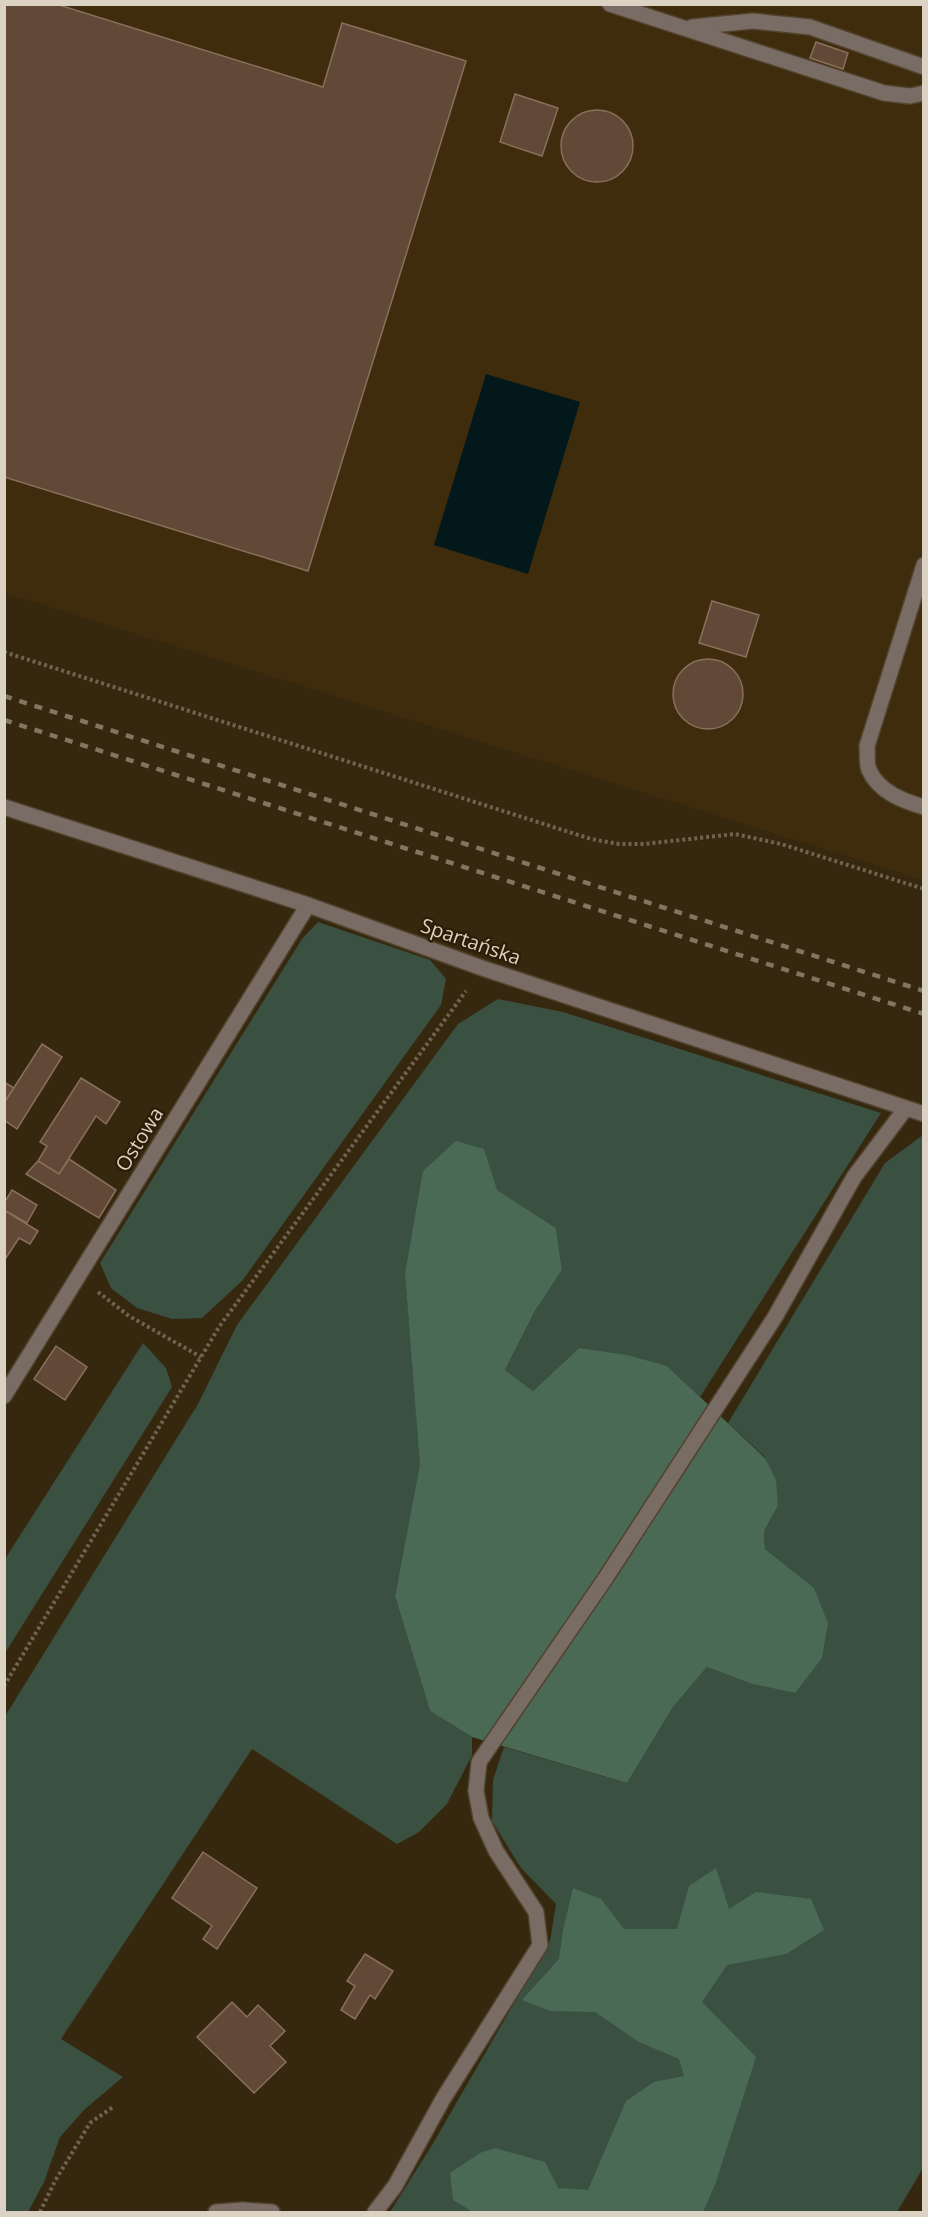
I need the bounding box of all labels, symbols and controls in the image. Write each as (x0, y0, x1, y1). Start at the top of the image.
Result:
street label: Spartańska (417, 911, 525, 971)
street label: Ostowa (109, 1102, 169, 1176)

